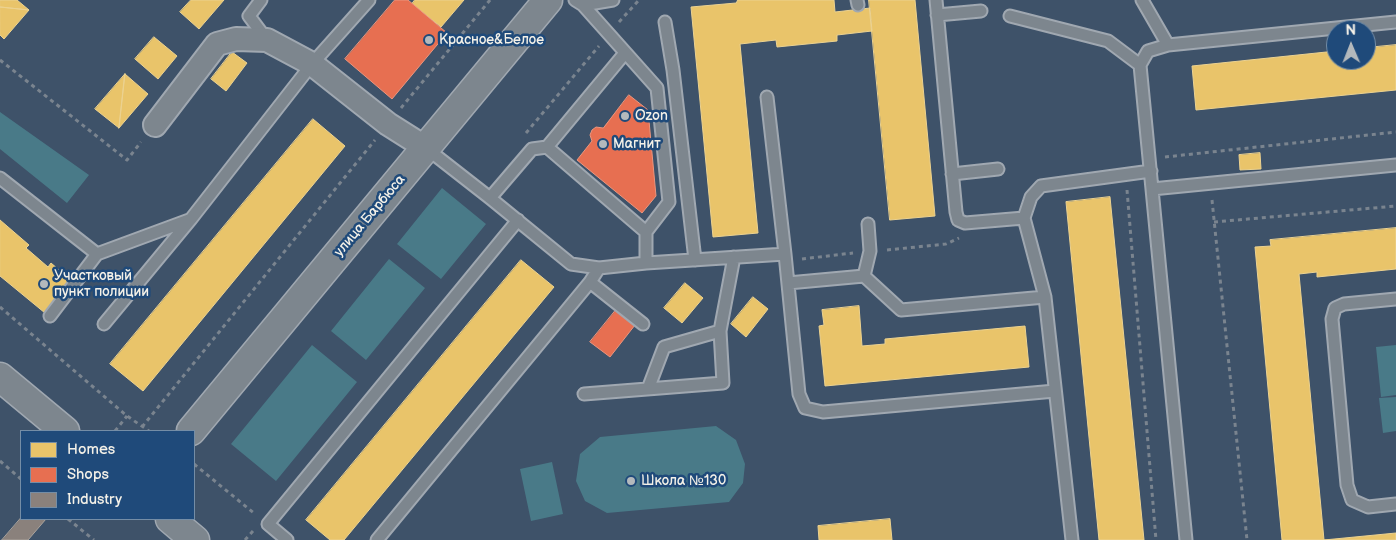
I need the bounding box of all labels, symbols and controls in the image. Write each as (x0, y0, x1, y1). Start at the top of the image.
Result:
north arrow (1326, 20, 1376, 70)
text: N (1345, 22, 1356, 39)
place label: Красное&Белое (439, 32, 544, 48)
marker: Красное&Белое (423, 34, 435, 46)
place label: Ozon (635, 108, 668, 124)
marker: Ozon (619, 110, 631, 122)
place label: Магнит (613, 136, 661, 152)
marker: Магнит (597, 138, 609, 150)
street label: улица Барбюса (331, 172, 409, 260)
place label: Участковый пункт полиции (54, 268, 149, 300)
marker: Участковый пункт полиции (38, 278, 50, 290)
legend (20, 430, 195, 520)
text: Homes (67, 440, 115, 459)
text: Shops (67, 465, 109, 484)
place label: Школа №130 (641, 473, 726, 489)
marker: Школа №130 (625, 475, 637, 487)
text: Industry (67, 490, 122, 509)

